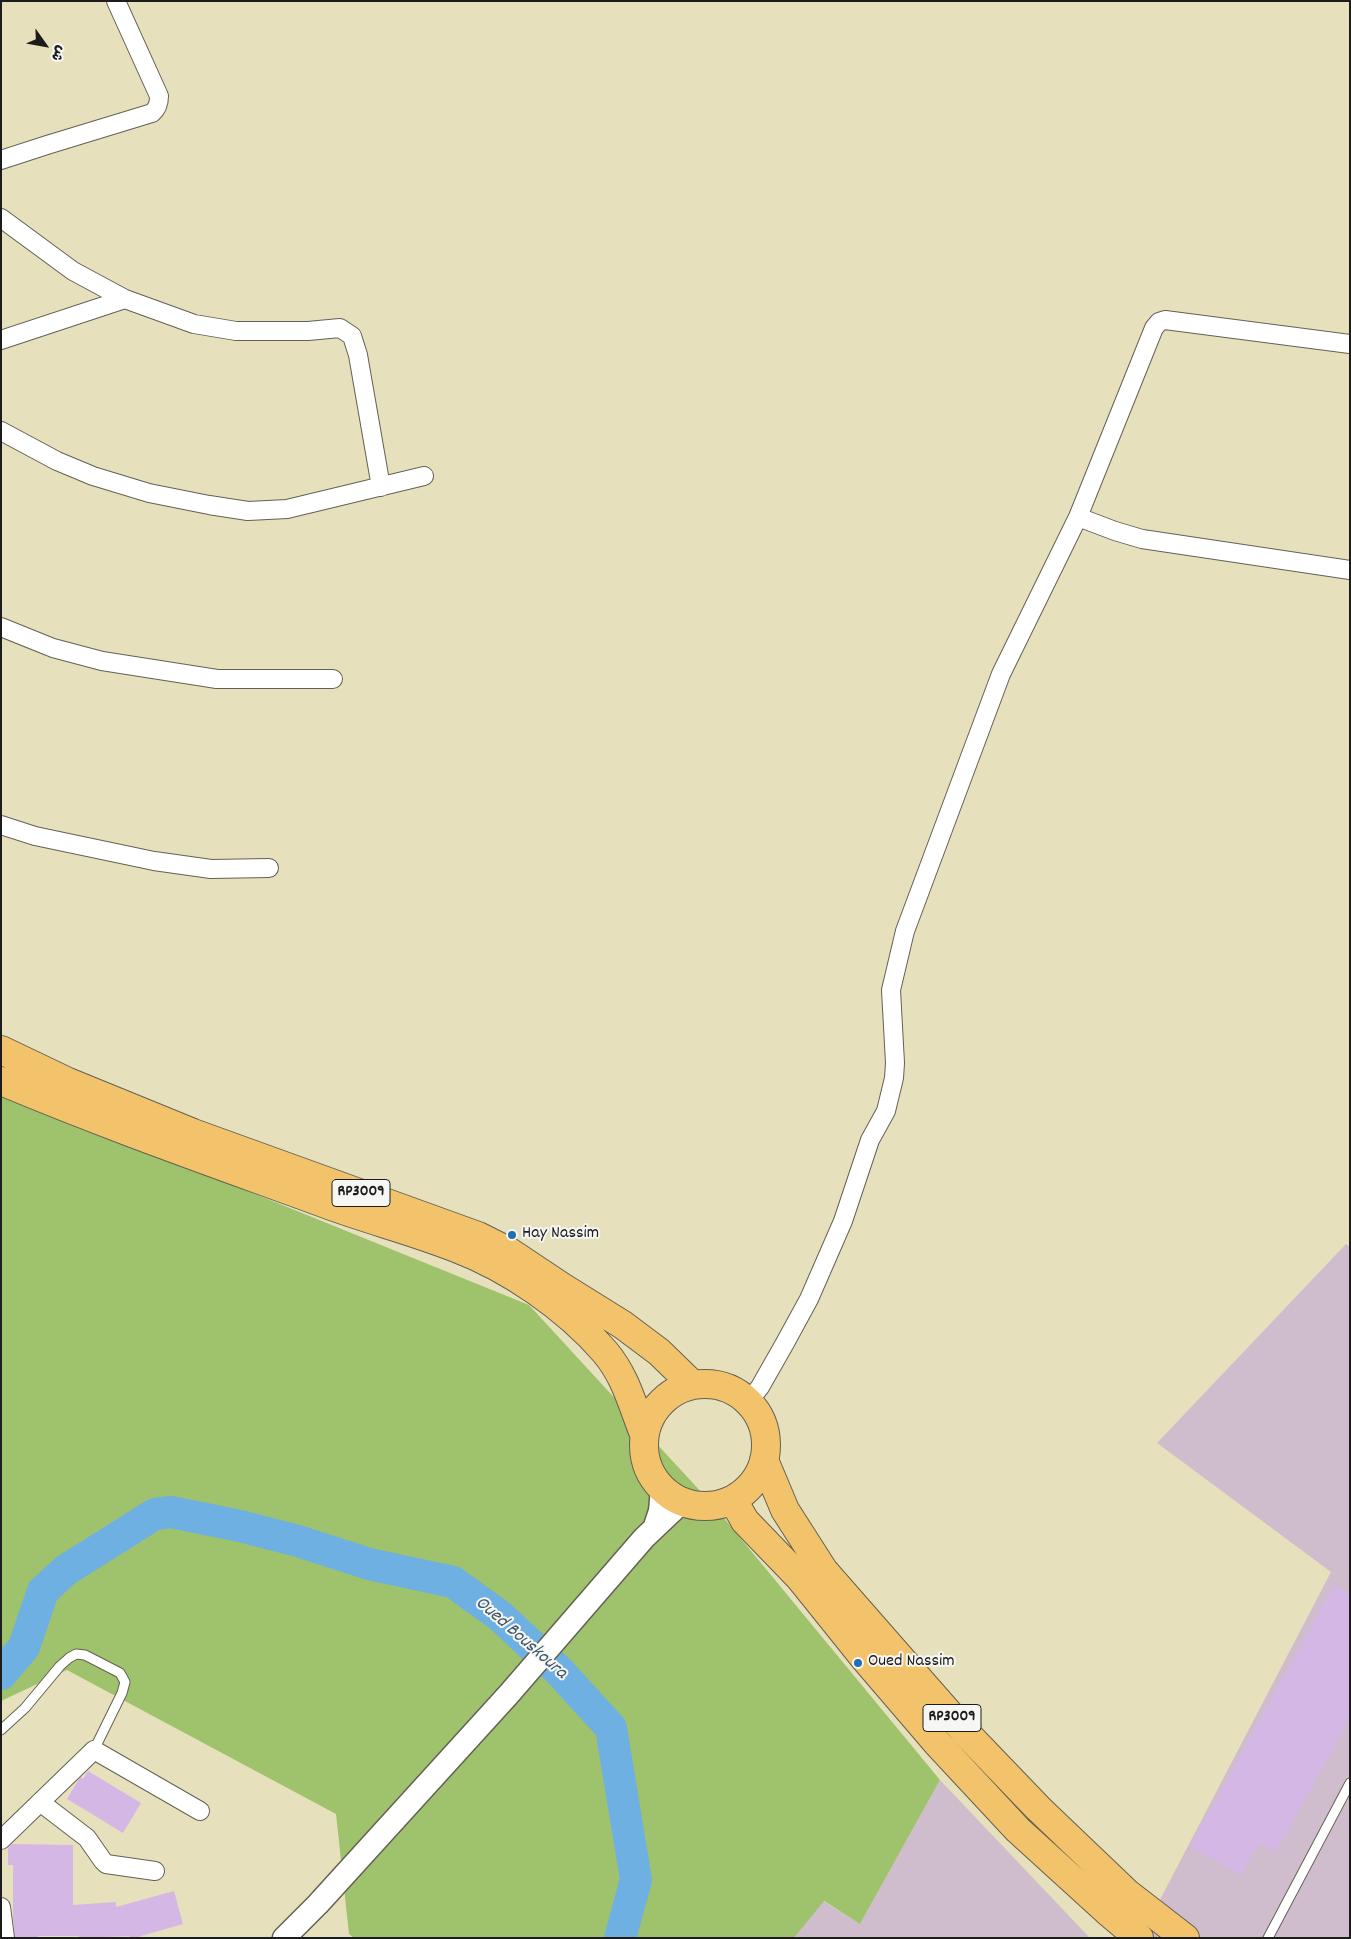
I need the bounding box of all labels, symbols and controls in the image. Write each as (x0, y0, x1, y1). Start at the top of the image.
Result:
north arrow (20, 20, 70, 70)
text: ش (45, 41, 70, 65)
road number: RP3009 (332, 1180, 390, 1206)
place label: Hay Nassim (522, 1224, 599, 1246)
marker: Hay Nassim (506, 1229, 518, 1241)
water label: Oued Bouskoura (469, 1593, 571, 1685)
place label: Oued Nassim (868, 1652, 955, 1674)
marker: Oued Nassim (852, 1657, 864, 1669)
road number: RP3009 (923, 1705, 981, 1732)

